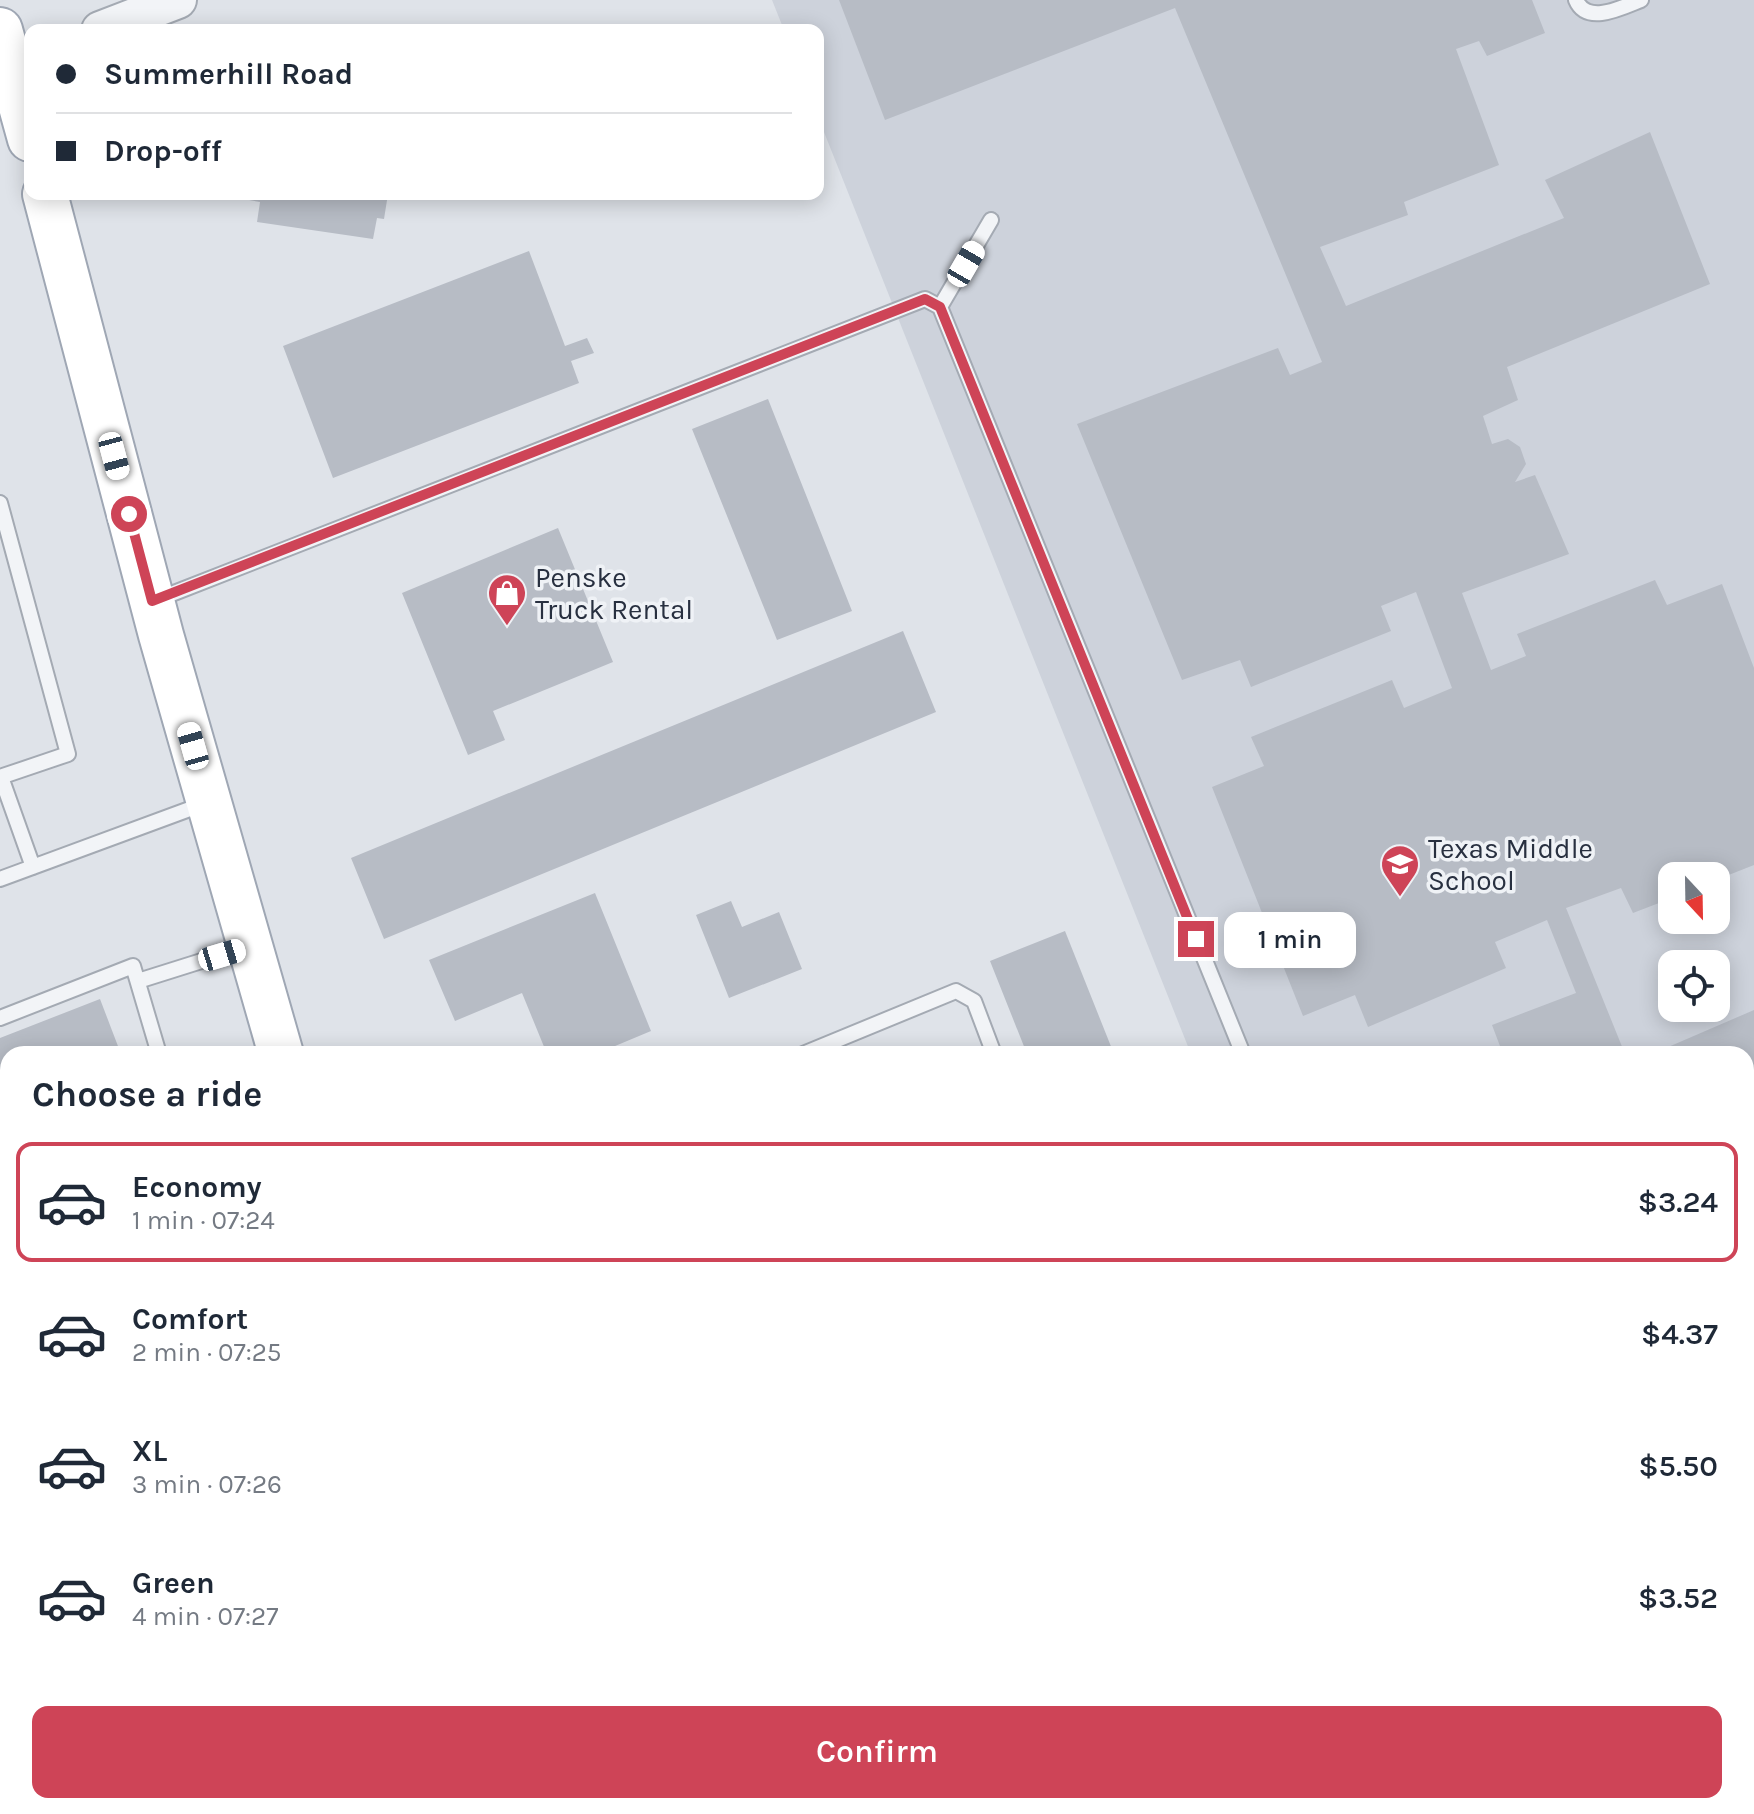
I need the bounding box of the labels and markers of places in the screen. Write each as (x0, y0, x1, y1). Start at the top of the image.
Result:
place label: Penske Truck Rental (535, 561, 693, 626)
shop icon: Penske Truck Rental (486, 572, 528, 627)
place label: Texas Middle School (1428, 832, 1593, 897)
school or university icon: Texas Middle School (1379, 843, 1421, 898)

